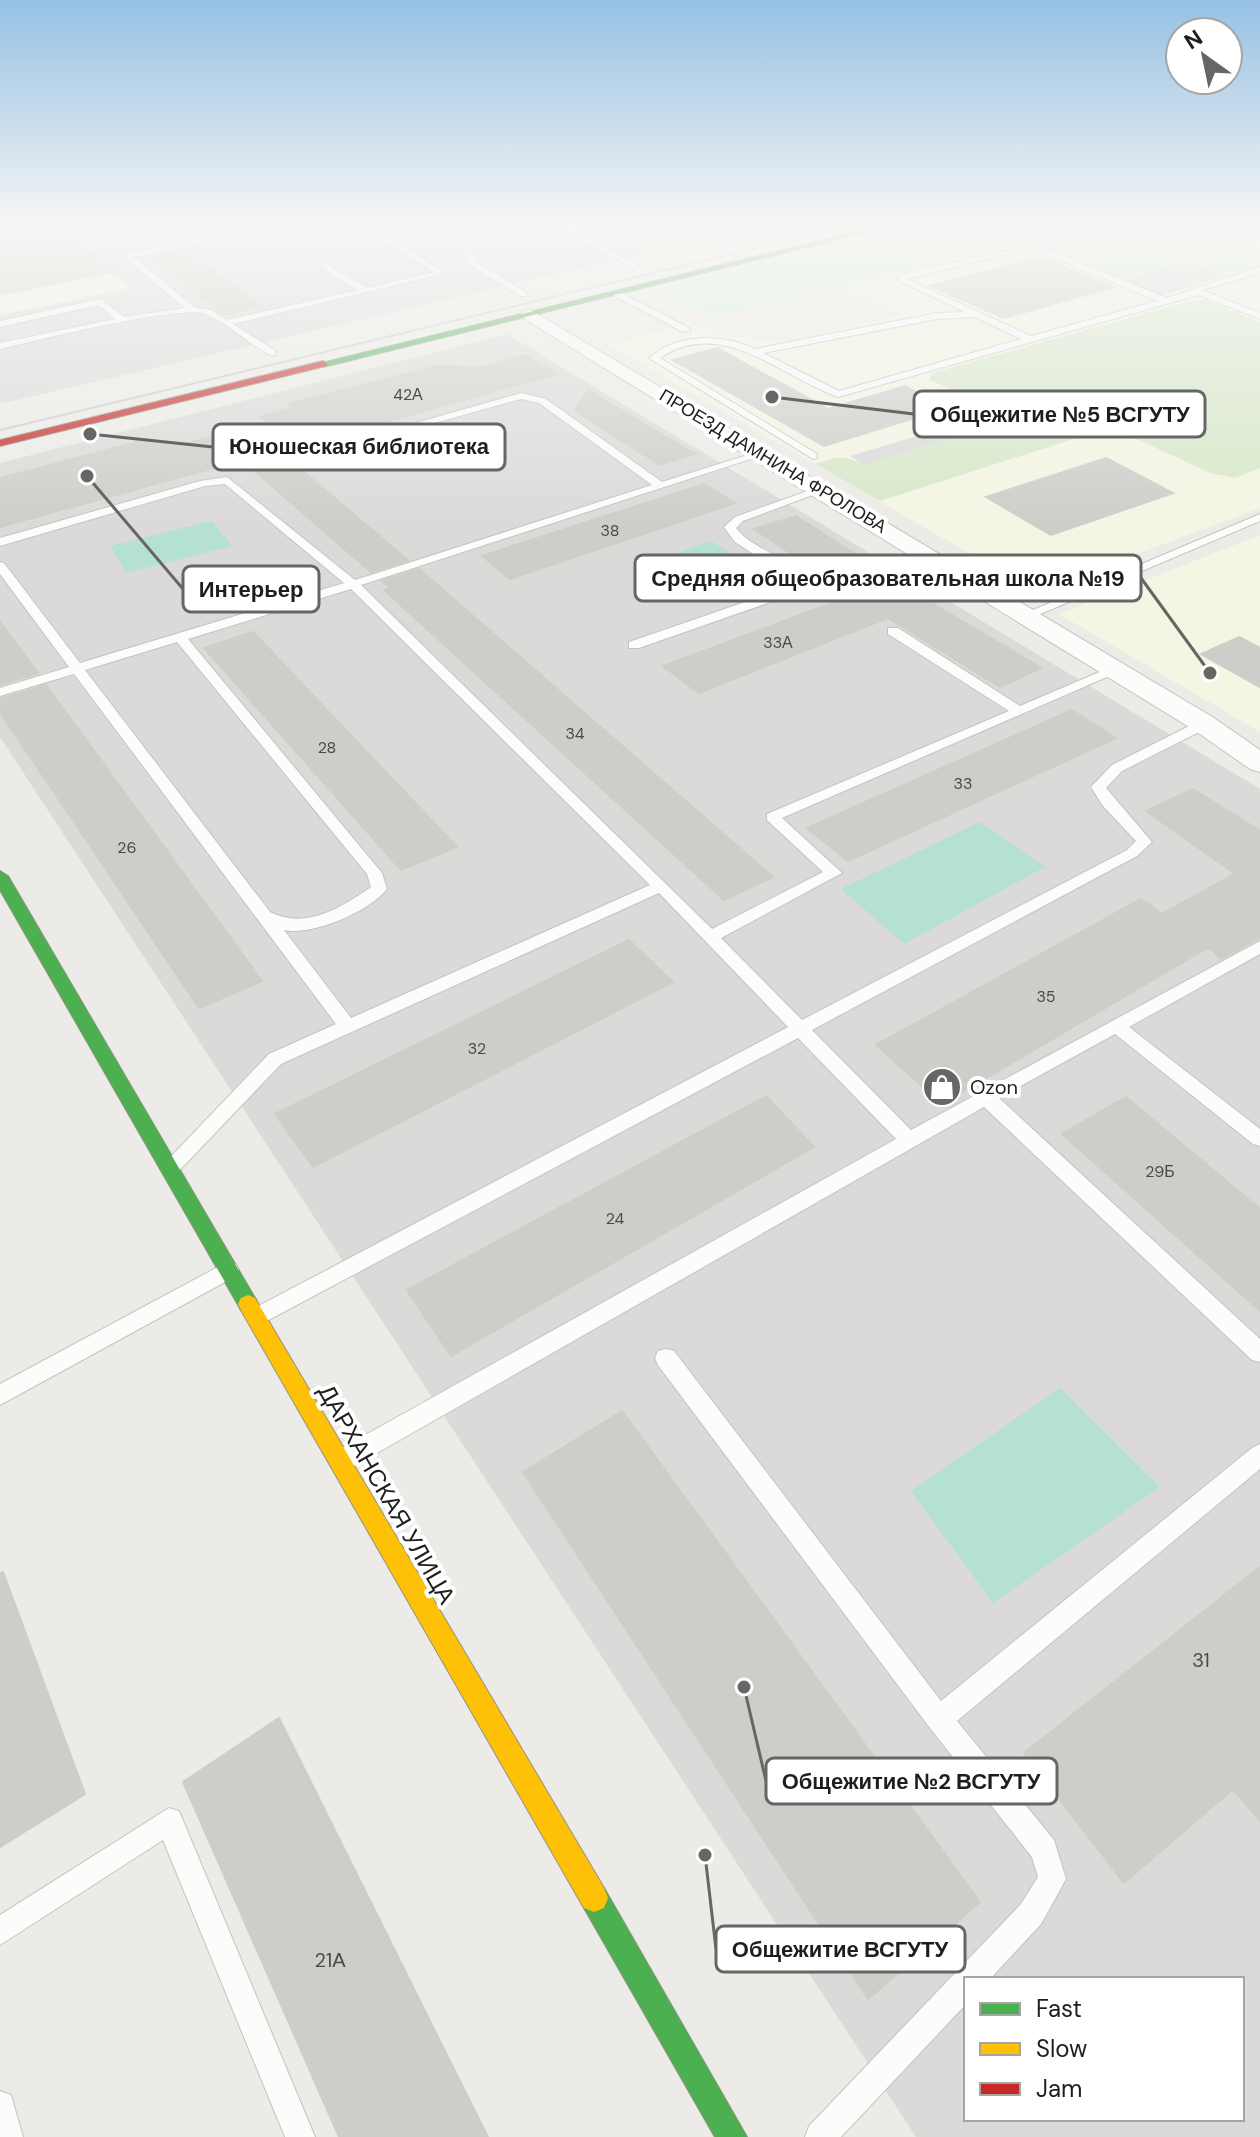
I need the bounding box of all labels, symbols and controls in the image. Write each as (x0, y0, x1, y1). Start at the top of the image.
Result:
north arrow (1164, 16, 1244, 96)
text: N (1179, 23, 1208, 56)
street label: ПРОЕЗД ДАМНИНА ФРОЛОВА (655, 383, 891, 539)
house number: 42А (393, 384, 423, 405)
callout: Общежитие №5 ВСГУТУ (914, 391, 1205, 437)
text: Общежитие №5 ВСГУТУ (930, 400, 1190, 429)
callout: Юношеская библиотека (213, 424, 505, 470)
text: Юношеская библиотека (229, 432, 490, 461)
house number: 38 (600, 520, 620, 541)
callout: Средняя общеобразовательная школа №19 (635, 555, 1141, 601)
text: Средняя общеобразовательная школа №19 (651, 564, 1125, 593)
callout: Интерьер (183, 566, 319, 612)
text: Интерьер (199, 575, 303, 604)
house number: 33А (763, 632, 793, 653)
house number: 34 (565, 723, 585, 744)
house number: 28 (318, 737, 336, 758)
house number: 33 (954, 773, 972, 794)
house number: 26 (117, 837, 137, 858)
house number: 35 (1036, 986, 1056, 1007)
house number: 32 (468, 1038, 486, 1059)
shop icon: Ozon (921, 1066, 963, 1108)
place label: Ozon (970, 1074, 1018, 1100)
house number: 29Б (1145, 1161, 1175, 1182)
house number: 24 (606, 1208, 625, 1229)
street label: ДАРХАНСКАЯ УЛИЦА (311, 1379, 463, 1609)
house number: 31 (1192, 1647, 1210, 1673)
callout: Общежитие №2 ВСГУТУ (766, 1758, 1057, 1804)
text: Общежитие №2 ВСГУТУ (782, 1767, 1041, 1796)
callout: Общежитие ВСГУТУ (716, 1926, 965, 1972)
text: Общежитие ВСГУТУ (732, 1935, 948, 1964)
house number: 21А (314, 1947, 346, 1973)
legend (964, 1977, 1244, 2121)
text: Fast (1036, 1993, 1082, 2024)
text: Slow (1036, 2033, 1087, 2064)
text: Jam (1036, 2073, 1082, 2104)

